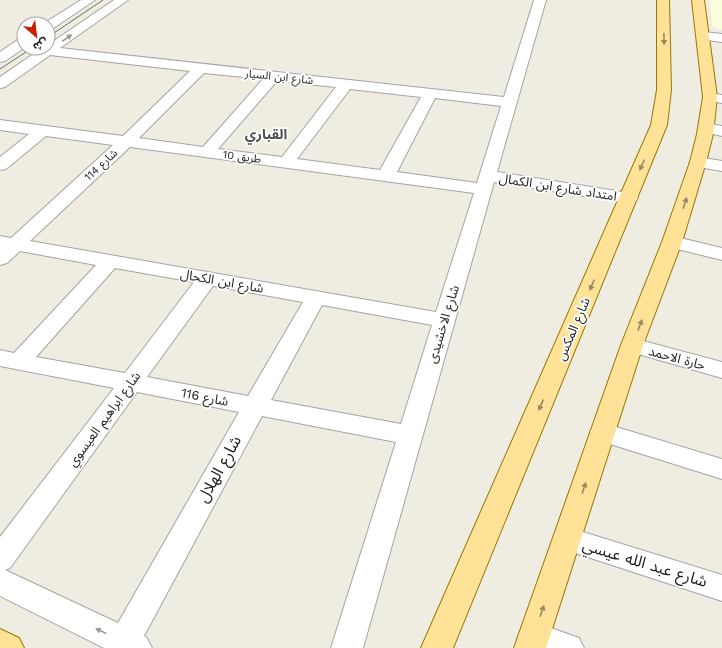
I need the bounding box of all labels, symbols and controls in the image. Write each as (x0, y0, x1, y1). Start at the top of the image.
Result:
north arrow (16, 16, 56, 56)
one-way arrow (661, 33, 667, 46)
one-way arrow (62, 34, 72, 42)
text: ش (31, 35, 50, 54)
street label: شارع ابن السيار (243, 67, 314, 88)
district label: القباري (245, 126, 287, 145)
street label: شارع 114 (82, 146, 121, 184)
street label: طريق 10 (222, 148, 262, 166)
one-way arrow (639, 160, 645, 171)
street label: امتداد شارع ابن الكمال (498, 170, 618, 207)
one-way arrow (682, 197, 688, 209)
street label: شارع ابن الكحال (179, 266, 265, 299)
one-way arrow (588, 279, 594, 291)
street label: شارع الاخشيدى (424, 283, 465, 366)
street label: شارع المكس (553, 295, 596, 364)
one-way arrow (637, 319, 643, 331)
street label: حارة الاحمد (647, 343, 707, 373)
street label: شارع ابراهيم العيسوي (65, 369, 146, 471)
street label: شارع 116 (180, 385, 230, 412)
one-way arrow (538, 399, 544, 410)
street label: شارع الهلال (193, 432, 248, 507)
one-way arrow (581, 482, 587, 494)
street label: شارع عبد الله عيسي (579, 535, 710, 594)
one-way arrow (540, 605, 546, 617)
one-way arrow (95, 628, 107, 634)

